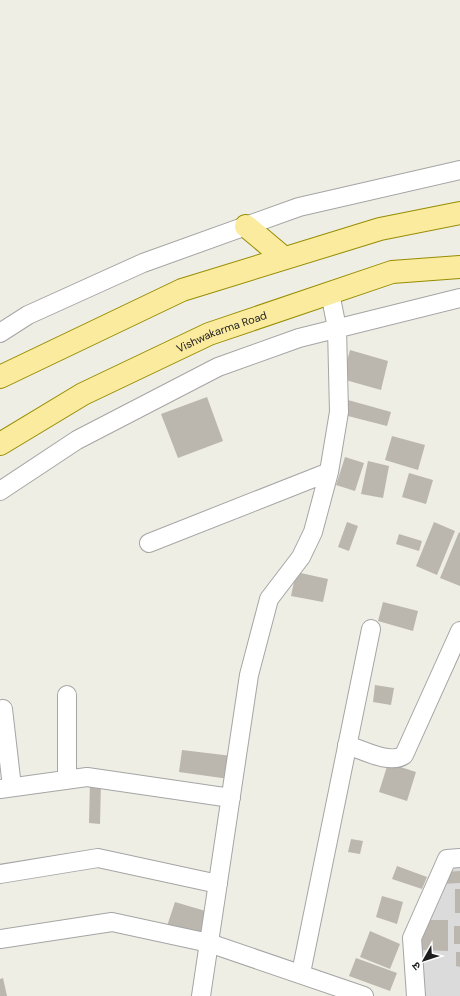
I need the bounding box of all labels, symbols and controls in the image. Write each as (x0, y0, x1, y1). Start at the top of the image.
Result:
street label: Vishwakarma Road (174, 308, 269, 356)
north arrow (404, 940, 444, 980)
text: उ (408, 959, 424, 973)

